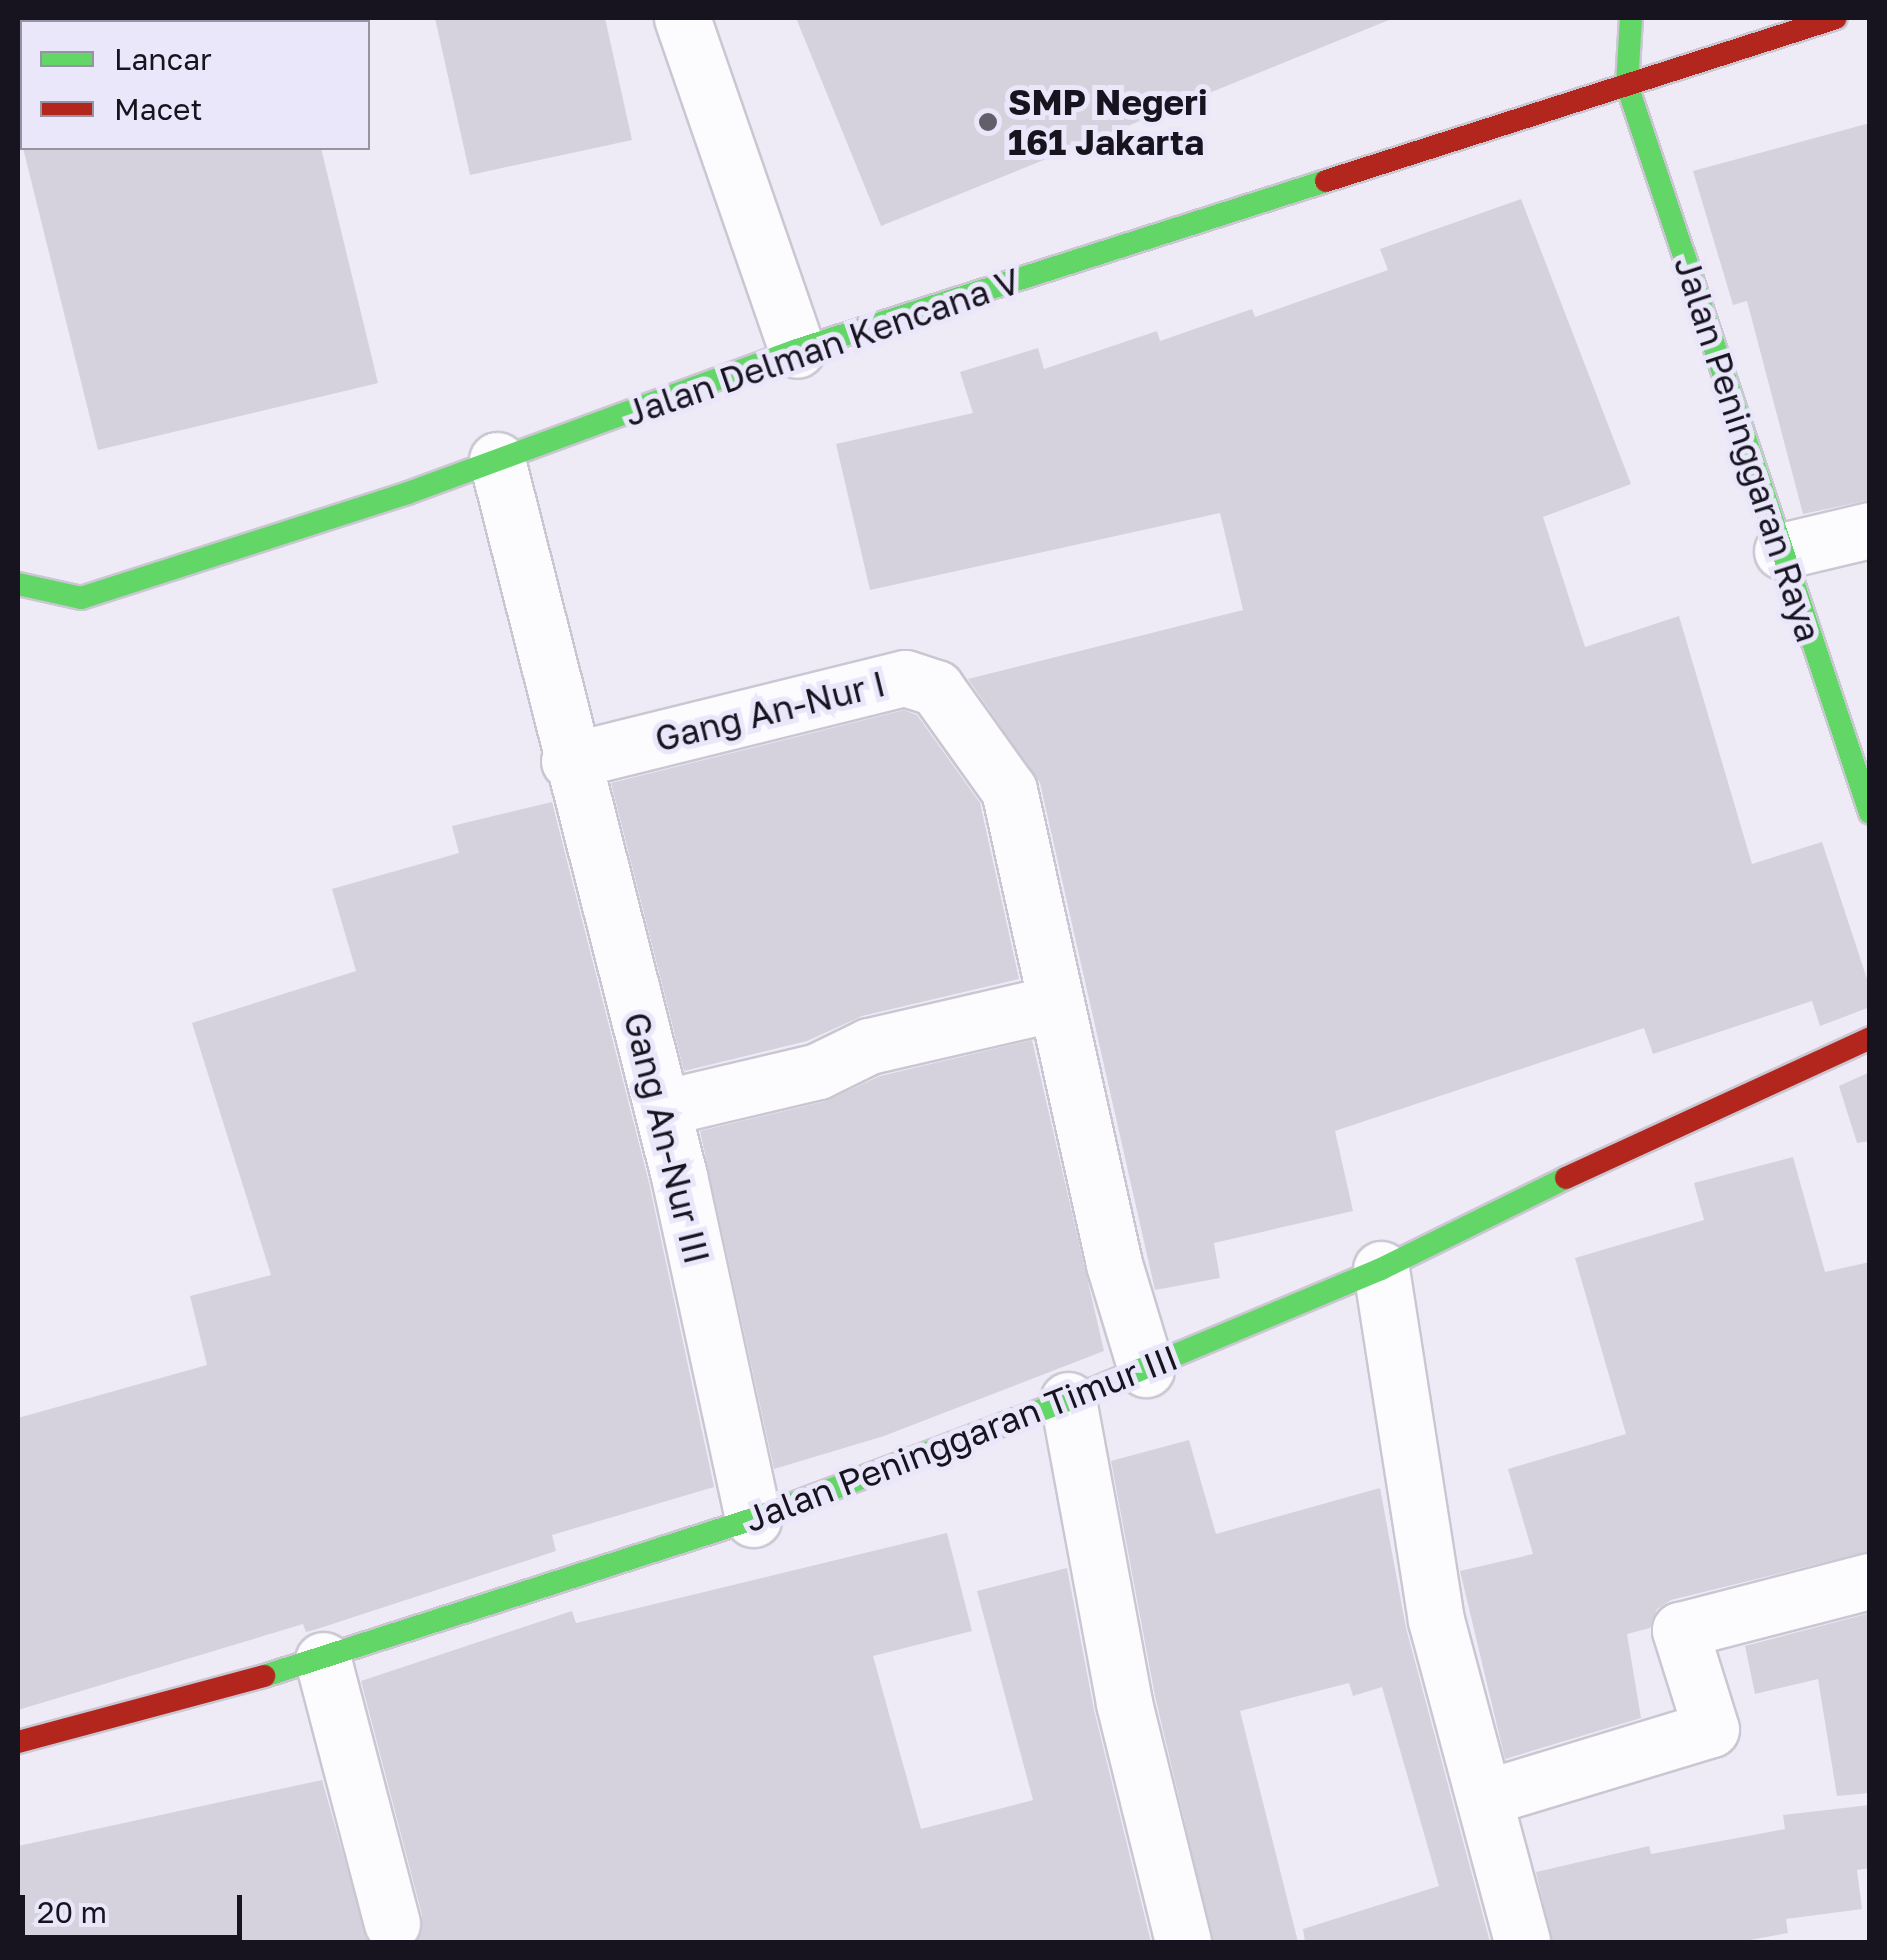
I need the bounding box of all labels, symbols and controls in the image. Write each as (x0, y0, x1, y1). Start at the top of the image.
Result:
legend (20, 20, 370, 150)
text: Lancar (114, 41, 212, 77)
place label: SMP Negeri 161 Jakarta (1008, 81, 1207, 163)
text: Macet (114, 91, 203, 127)
marker: SMP Negeri 161 Jakarta (977, 111, 999, 133)
street label: Jalan Peninggaran Raya (1666, 251, 1830, 647)
street label: Jalan Delman Kencana V (619, 260, 1025, 434)
street label: Gang An-Nur I (651, 662, 889, 760)
street label: Gang An-Nur III (615, 1008, 719, 1268)
street label: Jalan Peninggaran Timur III (739, 1336, 1183, 1540)
scale bar (25, 1875, 248, 1937)
text: 20 m (37, 1894, 107, 1930)

